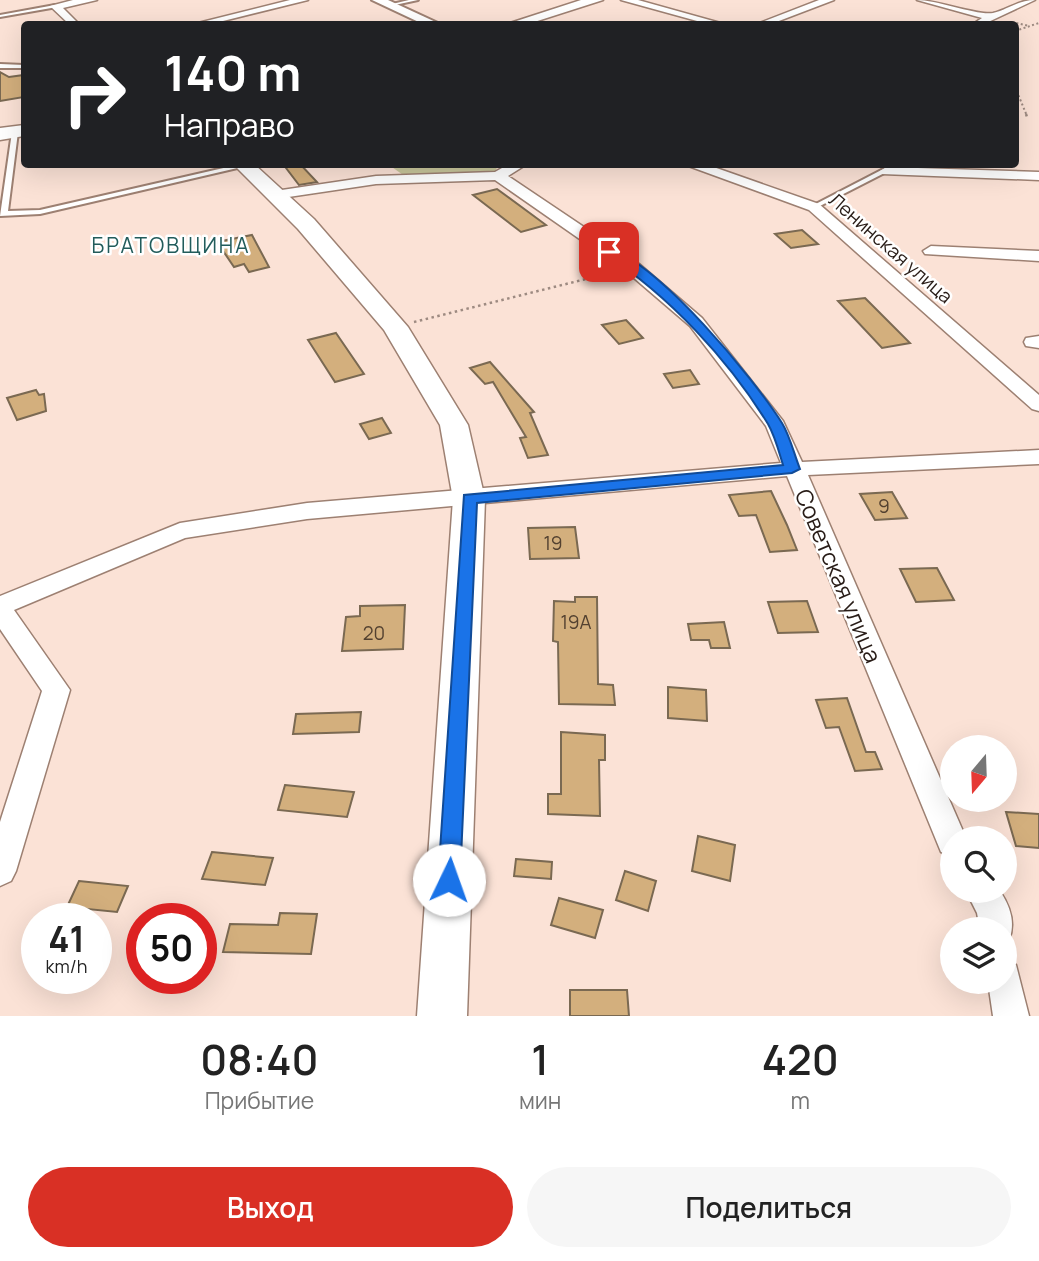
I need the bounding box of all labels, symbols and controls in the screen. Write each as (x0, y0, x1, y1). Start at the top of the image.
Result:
text: 140 m (164, 39, 301, 106)
icon: right (49, 49, 140, 140)
text: Направо (164, 103, 295, 147)
street label: Ленинская улица (824, 187, 958, 309)
pin (579, 222, 639, 282)
district label: БРАТОВЩИНА (91, 231, 251, 259)
icon: arrive (590, 233, 628, 271)
street label: Советская улица (788, 484, 890, 668)
house number: 9 (878, 493, 890, 519)
house number: 19 (543, 530, 563, 556)
house number: 19А (560, 609, 592, 635)
house number: 20 (363, 620, 385, 646)
north arrow (940, 735, 1017, 812)
map controls (940, 735, 1017, 994)
button: search (940, 826, 1017, 903)
position arrow (412, 843, 486, 917)
speed limit sign: 50 (126, 903, 217, 994)
text: 41 (48, 915, 85, 963)
button: layers (940, 917, 1017, 994)
text: km/h (46, 954, 87, 978)
text: 08:40 (200, 1030, 319, 1088)
text: 1 (531, 1030, 549, 1088)
text: 420 (762, 1030, 839, 1088)
text: Прибытие (205, 1084, 314, 1116)
text: мин (519, 1084, 561, 1116)
text: m (790, 1084, 810, 1116)
button: Выход (28, 1167, 513, 1247)
button: Поделиться (527, 1167, 1011, 1247)

